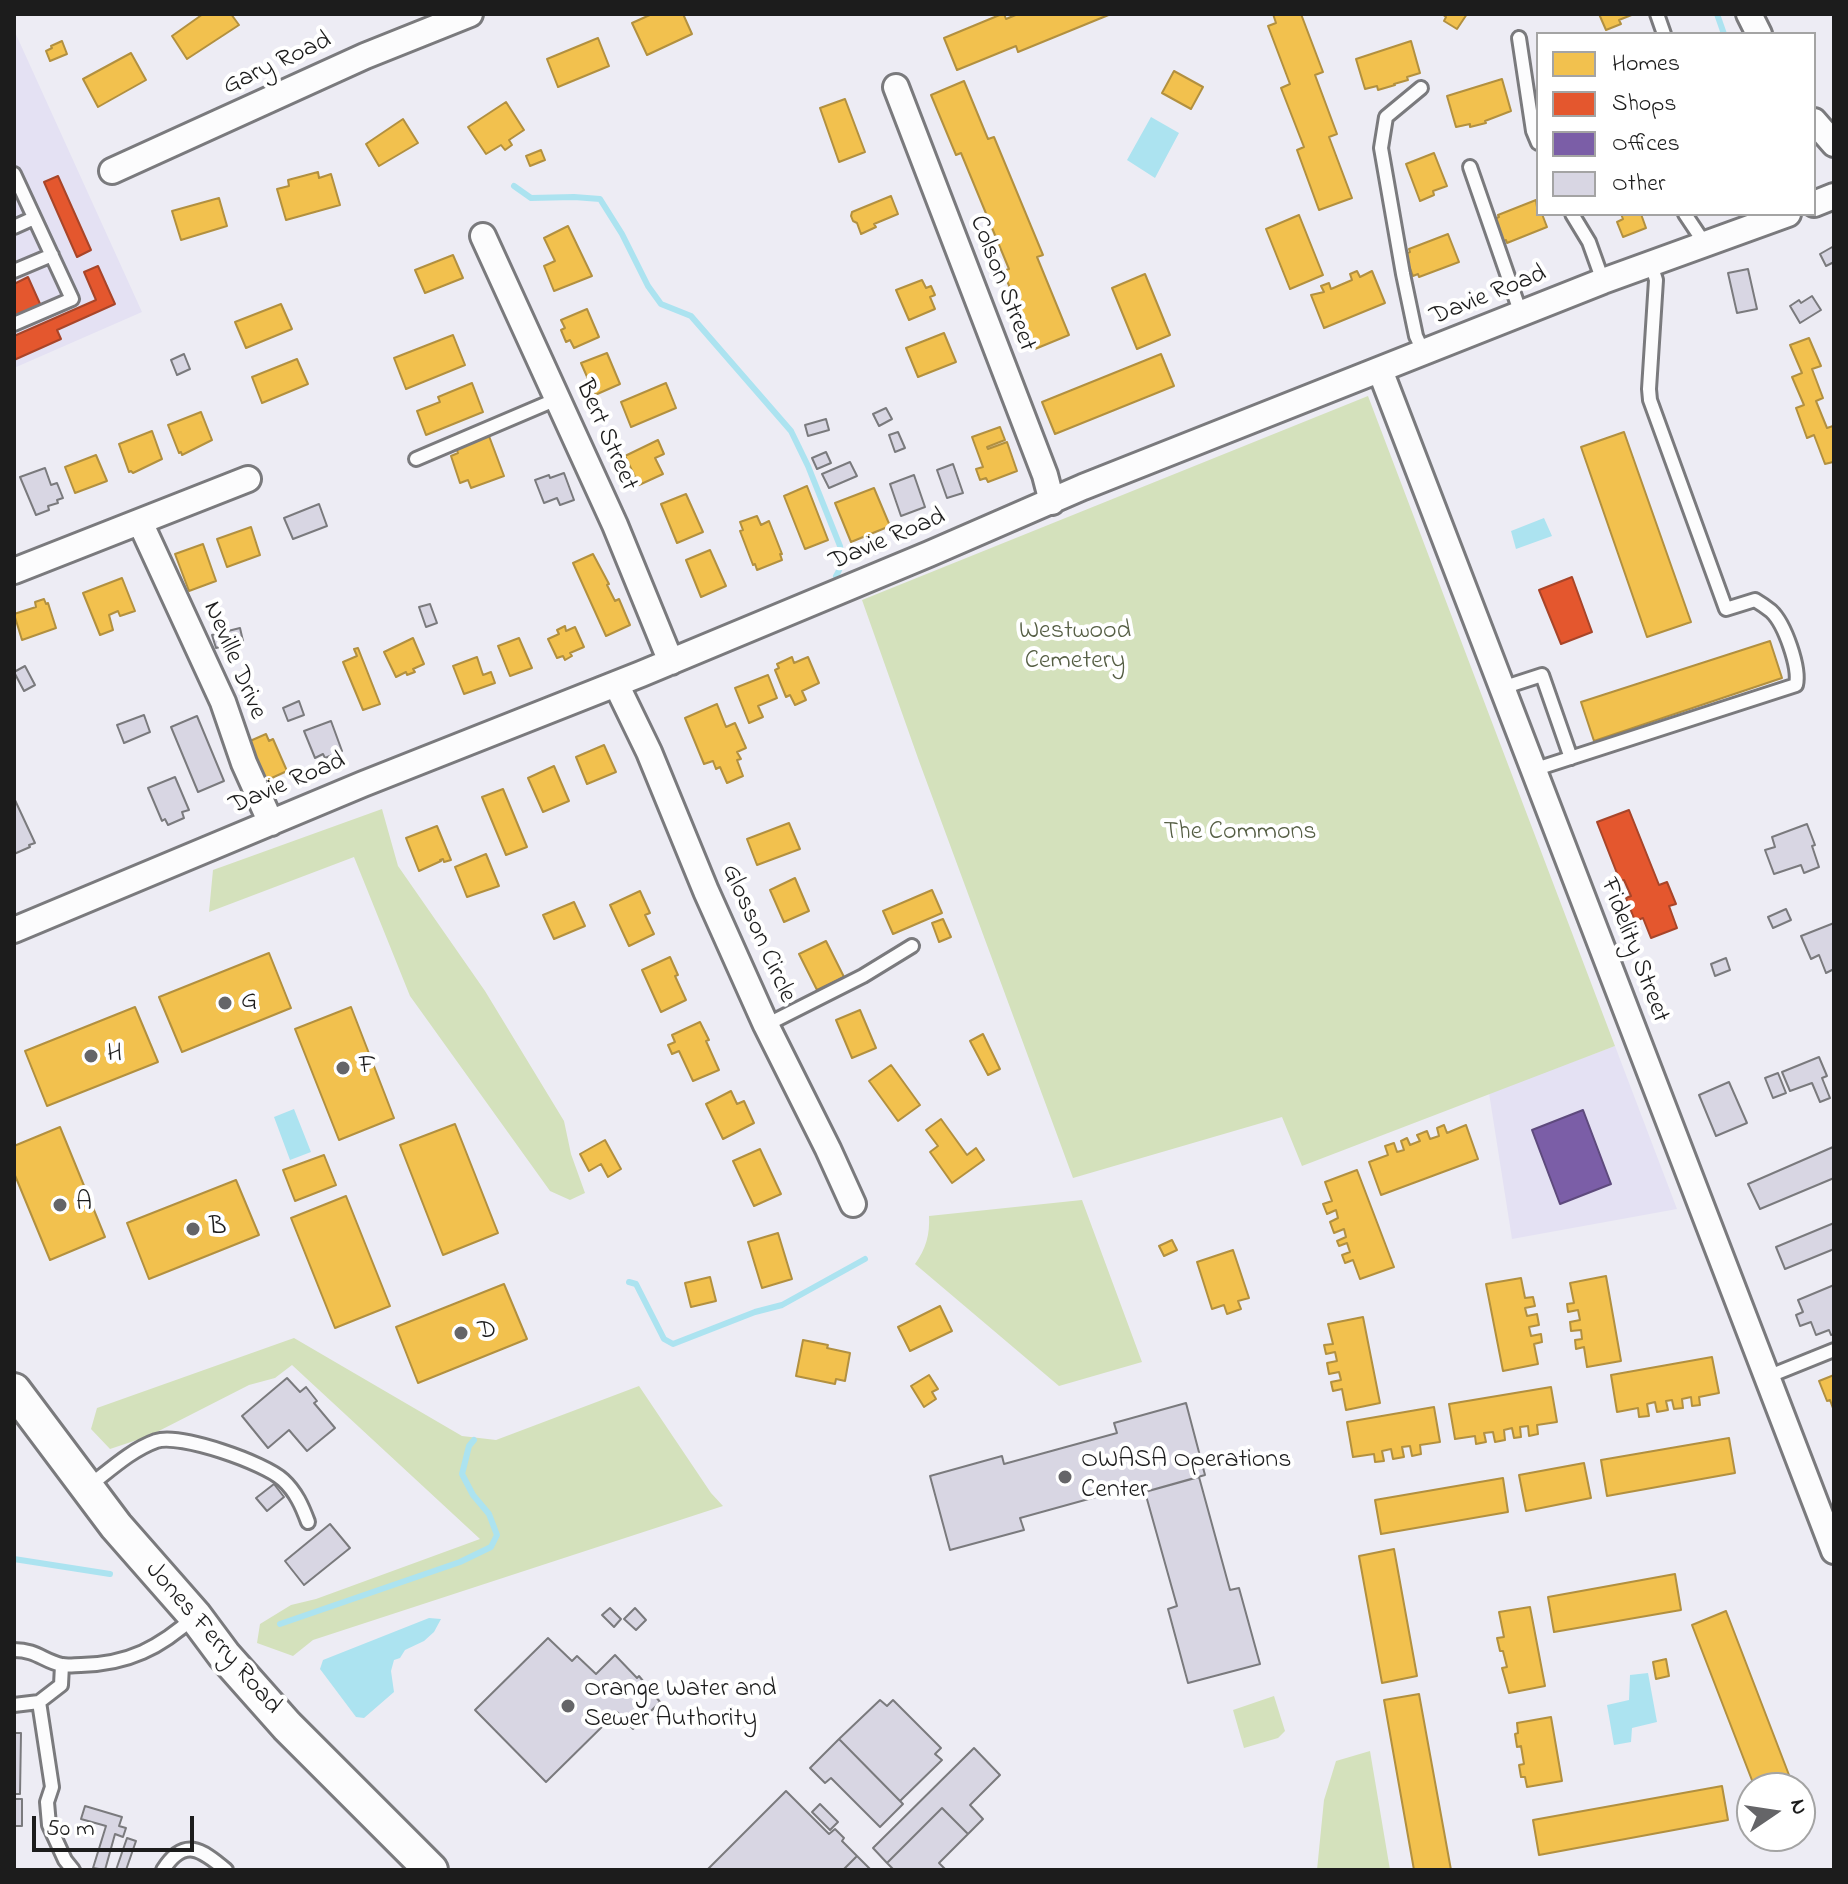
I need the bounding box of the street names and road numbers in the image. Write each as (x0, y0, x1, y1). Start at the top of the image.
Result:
street label: Gary Road (219, 26, 337, 104)
street label: Colson Street (961, 212, 1041, 356)
street label: Davie Road (1426, 260, 1552, 334)
street label: Bert Street (567, 376, 643, 496)
street label: Davie Road (826, 503, 950, 579)
street label: Neville Drive (194, 597, 272, 725)
street label: Davie Road (226, 747, 350, 823)
street label: Glosson Circle (713, 860, 801, 1008)
street label: Fidelity Street (1591, 874, 1675, 1028)
street label: Jones Ferry Road (137, 1556, 287, 1722)

